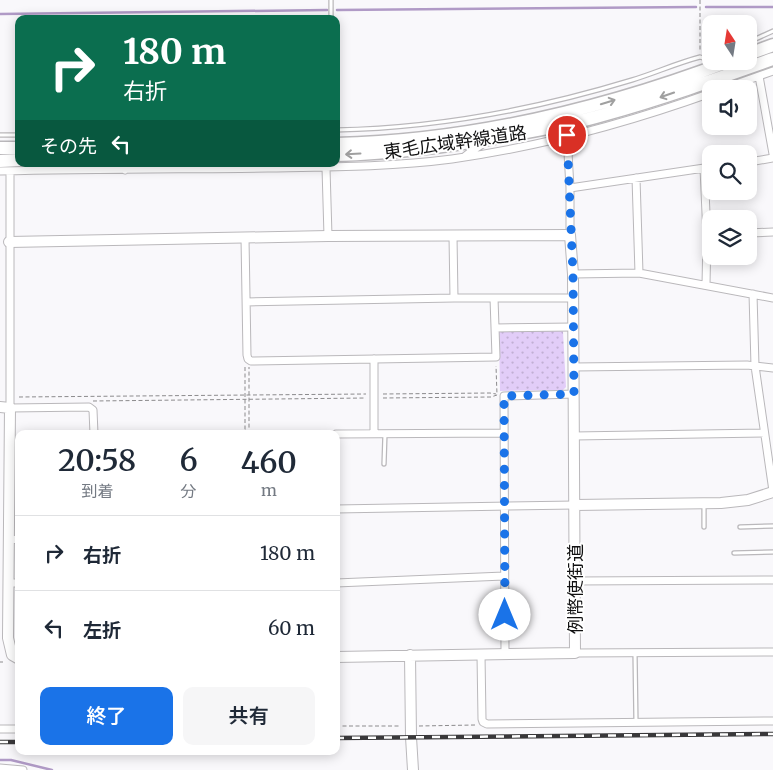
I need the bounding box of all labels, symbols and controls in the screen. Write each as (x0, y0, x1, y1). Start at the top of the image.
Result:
north arrow (702, 15, 758, 70)
map controls (702, 15, 757, 265)
text: 180 m (123, 30, 226, 74)
icon: right (40, 35, 105, 100)
text: 右折 (123, 77, 167, 105)
button: sound (702, 80, 757, 135)
one-way arrow (659, 91, 675, 101)
one-way arrow (600, 96, 616, 106)
pin (546, 114, 588, 156)
street label: 東毛広域幹線道路 (382, 121, 528, 163)
icon: arrive (553, 121, 581, 149)
icon: left (107, 130, 135, 158)
text: その先 (40, 134, 97, 158)
button: search (702, 145, 757, 200)
one-way arrow (346, 149, 362, 158)
button: layers (702, 210, 757, 265)
text: 20:58 (58, 441, 136, 479)
text: 6 (179, 441, 198, 479)
text: 460 (241, 443, 297, 481)
text: m (261, 480, 277, 500)
text: 到着 (81, 481, 113, 501)
text: 分 (181, 481, 197, 501)
icon: right (40, 539, 68, 567)
text: 180 m (260, 541, 315, 565)
text: 右折 (83, 543, 121, 567)
street label: 例幣使街道 (564, 544, 587, 634)
position arrow (478, 588, 530, 640)
icon: left (40, 614, 68, 642)
text: 60 m (268, 616, 315, 640)
text: 左折 (83, 618, 121, 642)
button: 終了 (40, 687, 173, 745)
button: 共有 (183, 687, 315, 745)

